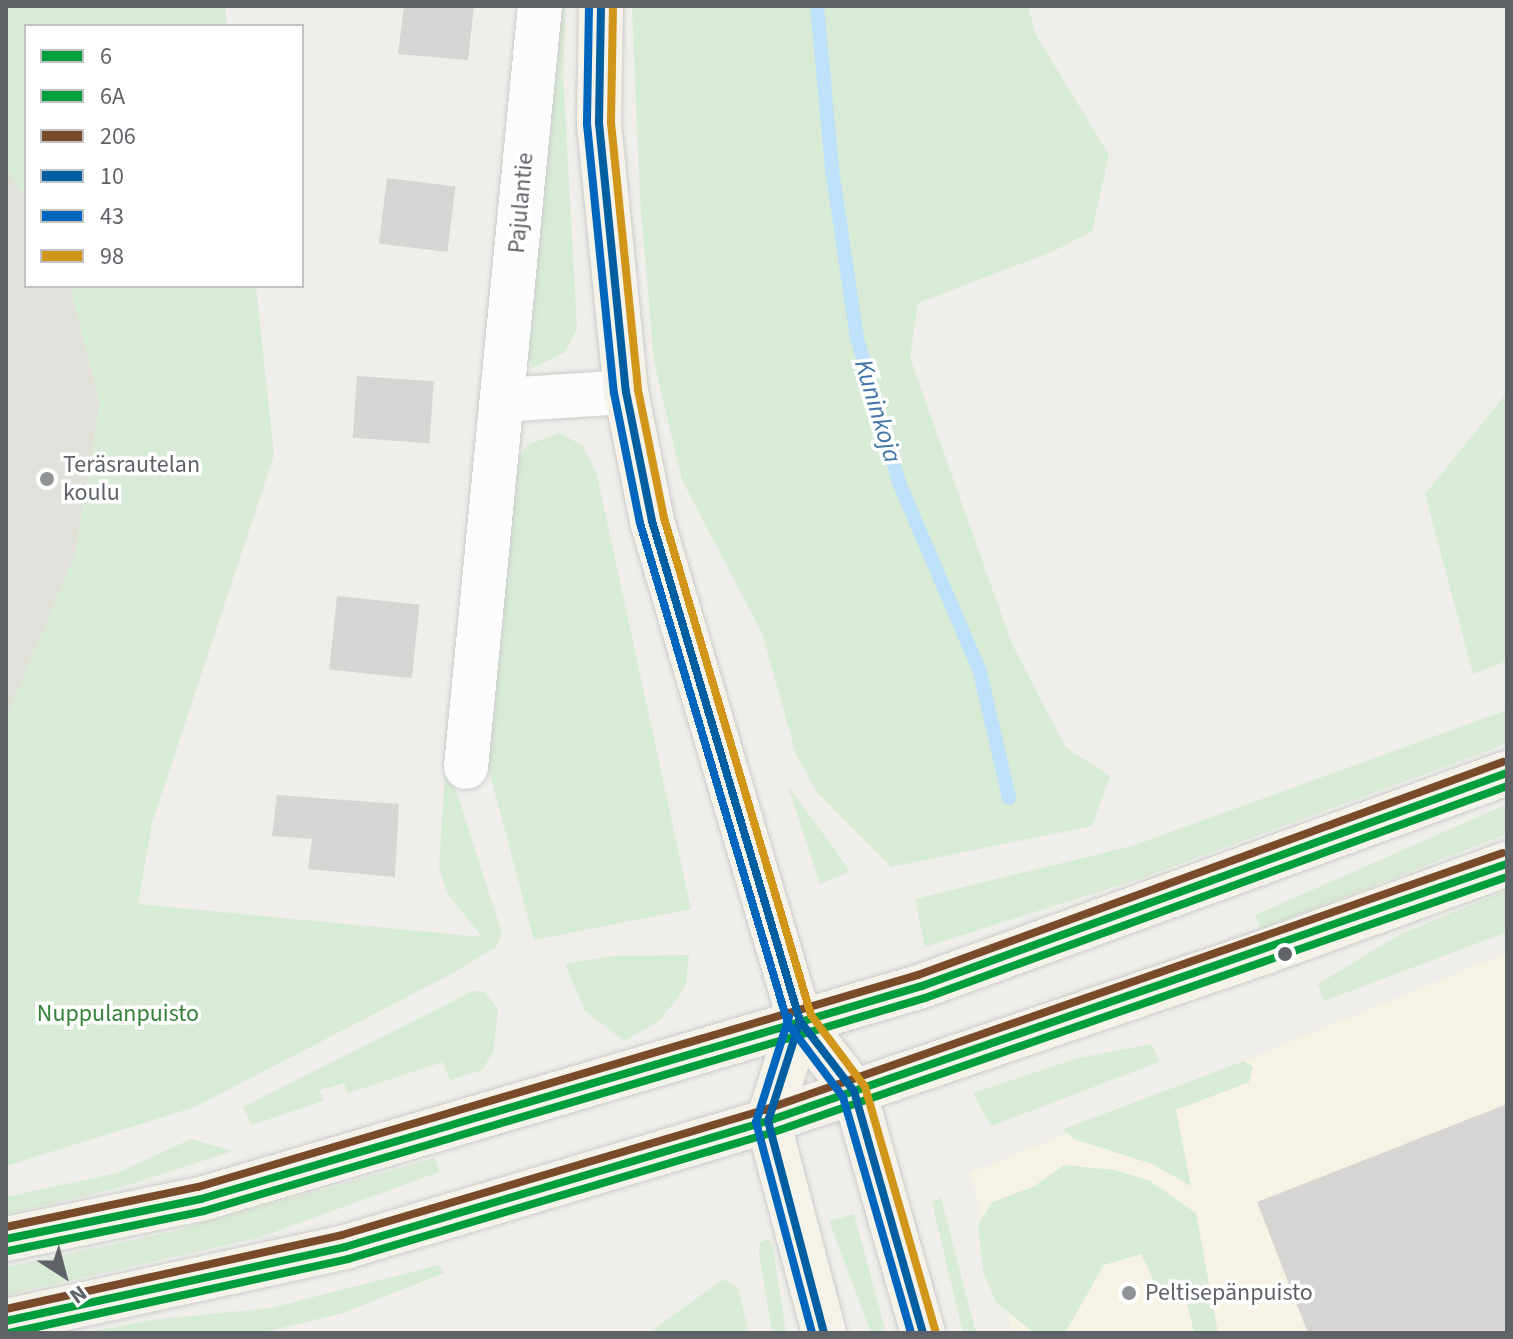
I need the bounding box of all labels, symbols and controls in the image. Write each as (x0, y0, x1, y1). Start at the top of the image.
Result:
legend (24, 24, 304, 288)
text: 6 (100, 39, 112, 74)
text: 6A (100, 79, 125, 114)
text: 206 (100, 119, 136, 154)
street label: Pajulantie (502, 151, 540, 255)
text: 10 (100, 159, 124, 194)
text: 43 (100, 199, 124, 234)
text: 98 (100, 239, 124, 274)
water label: Kuninkoja (848, 356, 908, 466)
place label: Teräsrautelan koulu (63, 451, 200, 507)
marker: Teräsrautelan koulu (38, 470, 56, 488)
unlabelled marker (1277, 946, 1293, 962)
park label: Nuppulanpuisto (37, 1000, 199, 1028)
north arrow (24, 1235, 104, 1315)
text: N (63, 1277, 93, 1312)
place label: Peltisepänpuisto (1145, 1279, 1313, 1307)
marker: Peltisepänpuisto (1120, 1284, 1138, 1302)

